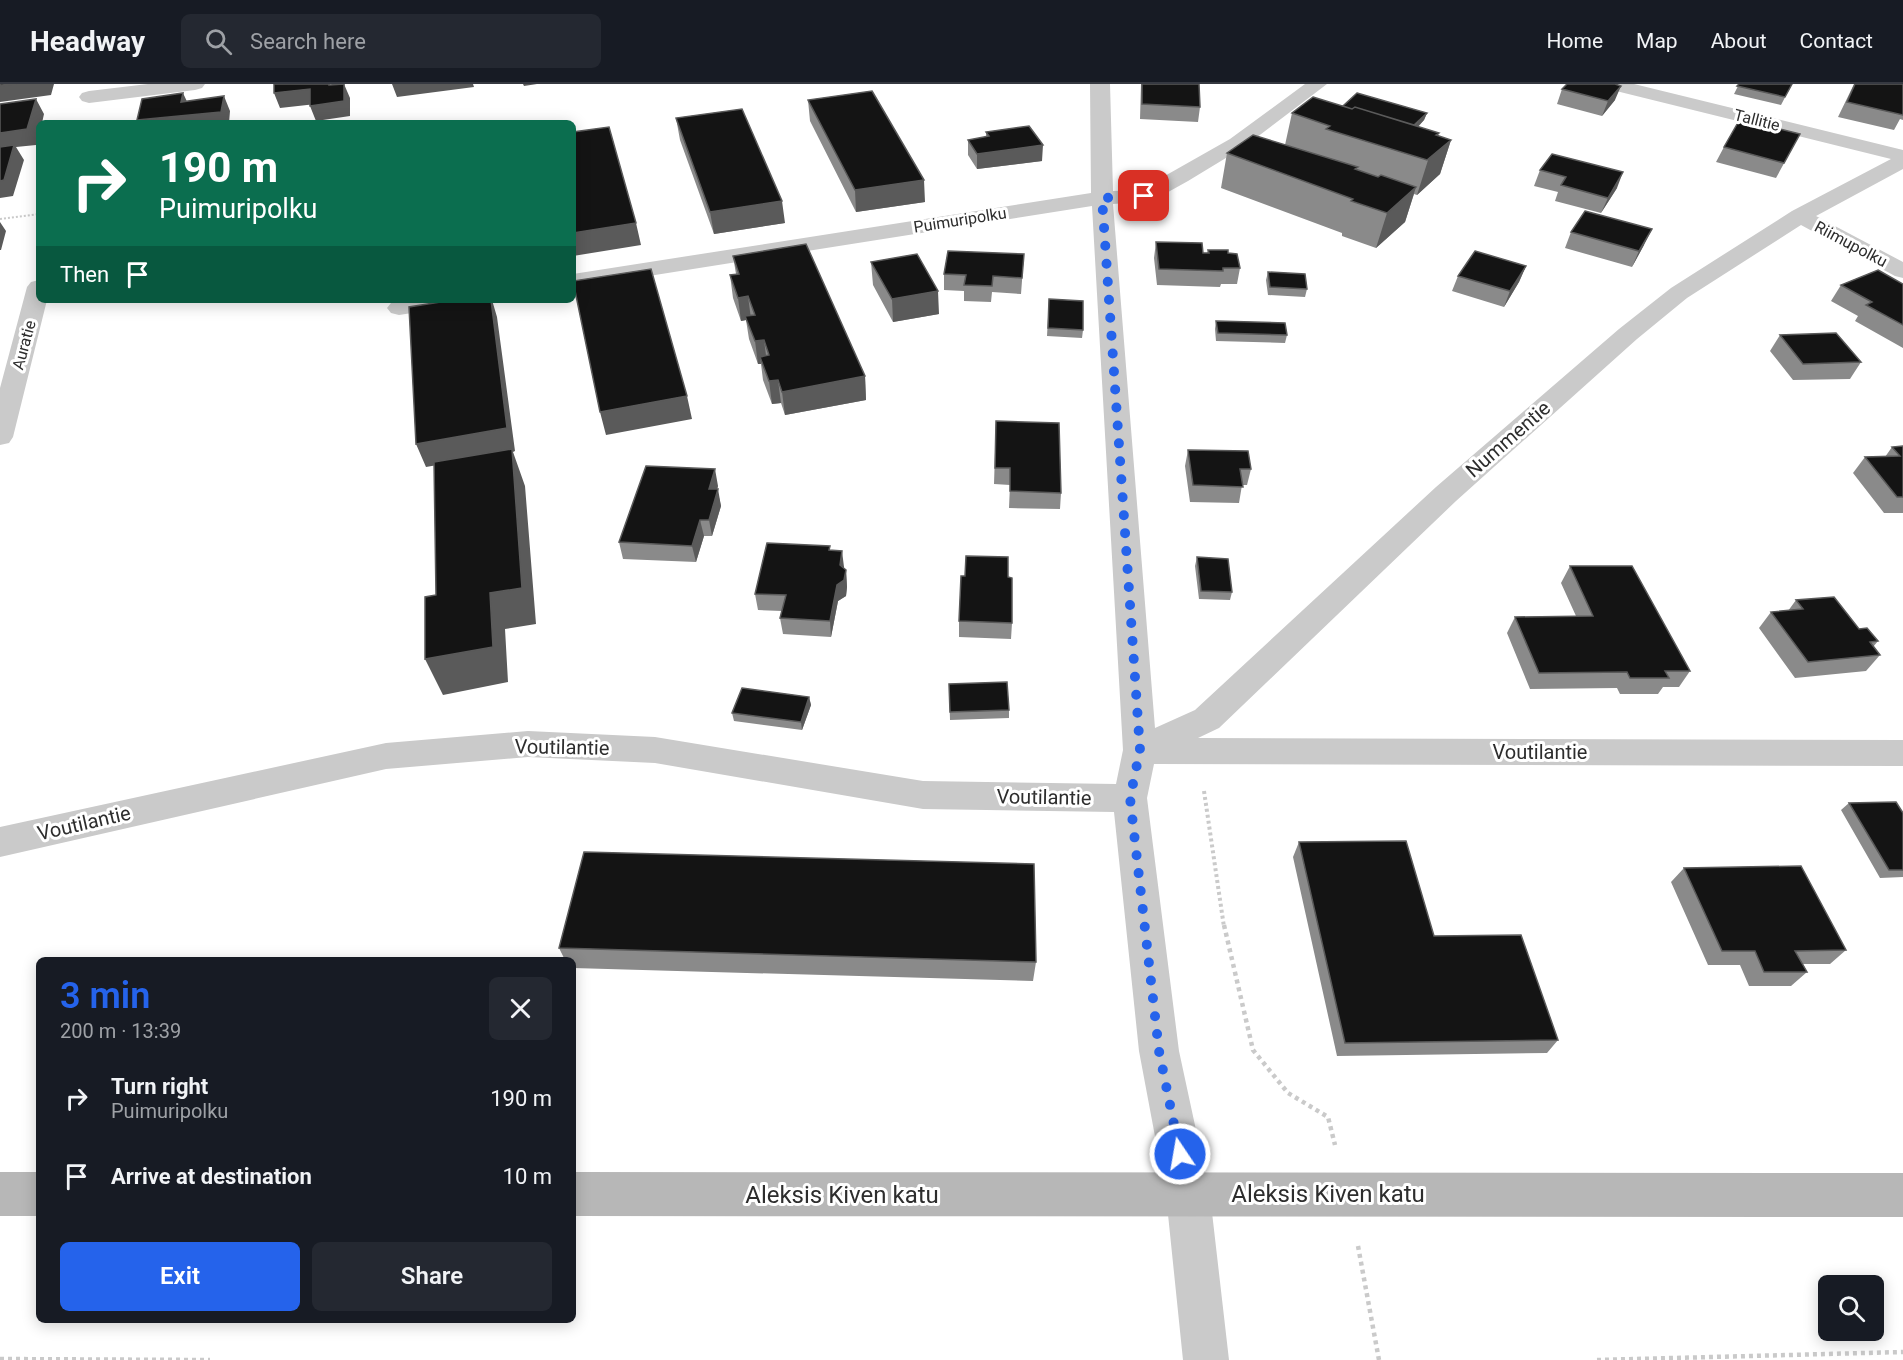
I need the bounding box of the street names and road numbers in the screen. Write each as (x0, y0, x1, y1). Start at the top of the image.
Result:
street label: Tallitie (1732, 105, 1782, 135)
street label: Puimuripolku (912, 203, 1008, 237)
street label: Riimupolku (1811, 217, 1891, 271)
street label: Auratie (8, 318, 40, 372)
street label: Nummentie (1461, 396, 1555, 482)
street label: Voutilantie (514, 734, 610, 760)
street label: Voutilantie (1493, 740, 1587, 764)
street label: Voutilantie (996, 784, 1092, 810)
street label: Voutilantie (35, 801, 133, 845)
street label: Aleksis Kiven katu (1231, 1180, 1425, 1208)
street label: Aleksis Kiven katu (745, 1181, 939, 1209)

